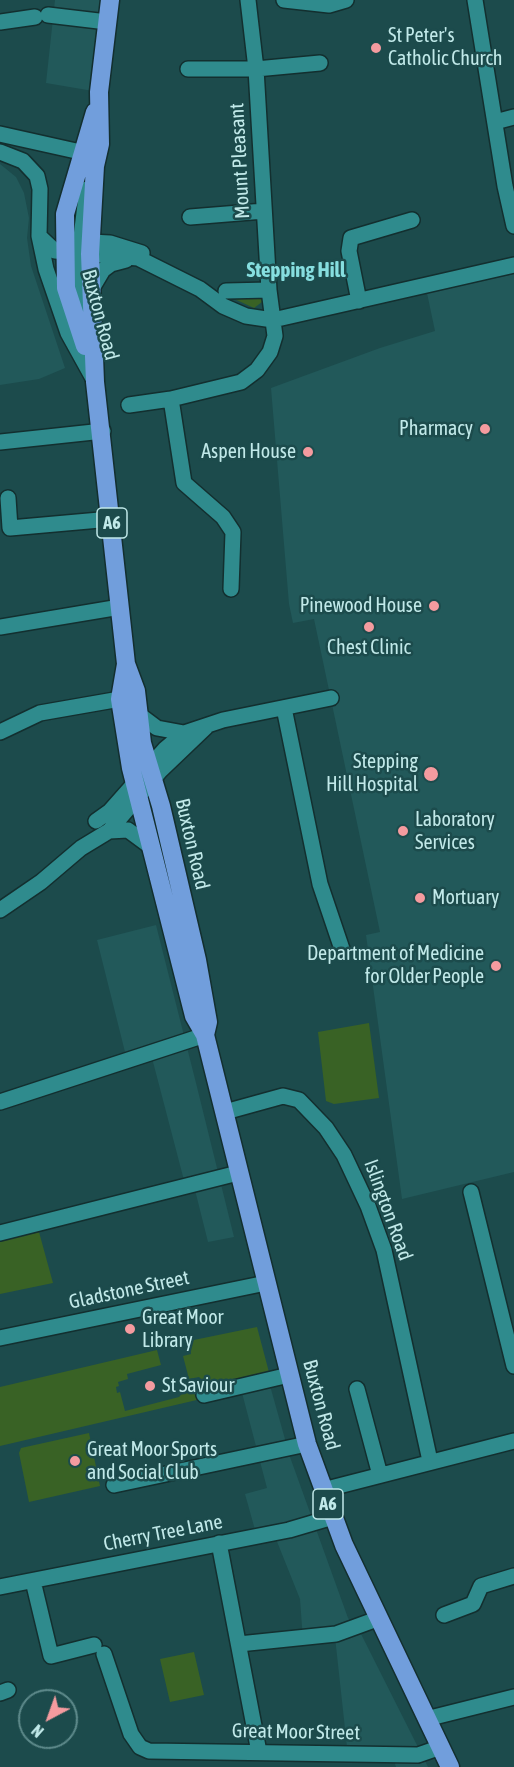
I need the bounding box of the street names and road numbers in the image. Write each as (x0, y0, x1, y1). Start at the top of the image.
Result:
street label: Mount Pleasant (225, 103, 255, 219)
street label: Buxton Road (76, 267, 124, 363)
road number: A6 (97, 508, 127, 538)
street label: Buxton Road (170, 796, 214, 892)
street label: Islington Road (359, 1156, 417, 1264)
street label: Gladstone Street (67, 1266, 191, 1314)
street label: Buxton Road (297, 1357, 345, 1453)
road number: A6 (313, 1489, 343, 1519)
street label: Cherry Tree Lane (101, 1510, 225, 1556)
street label: Great Moor Street (232, 1719, 360, 1745)

